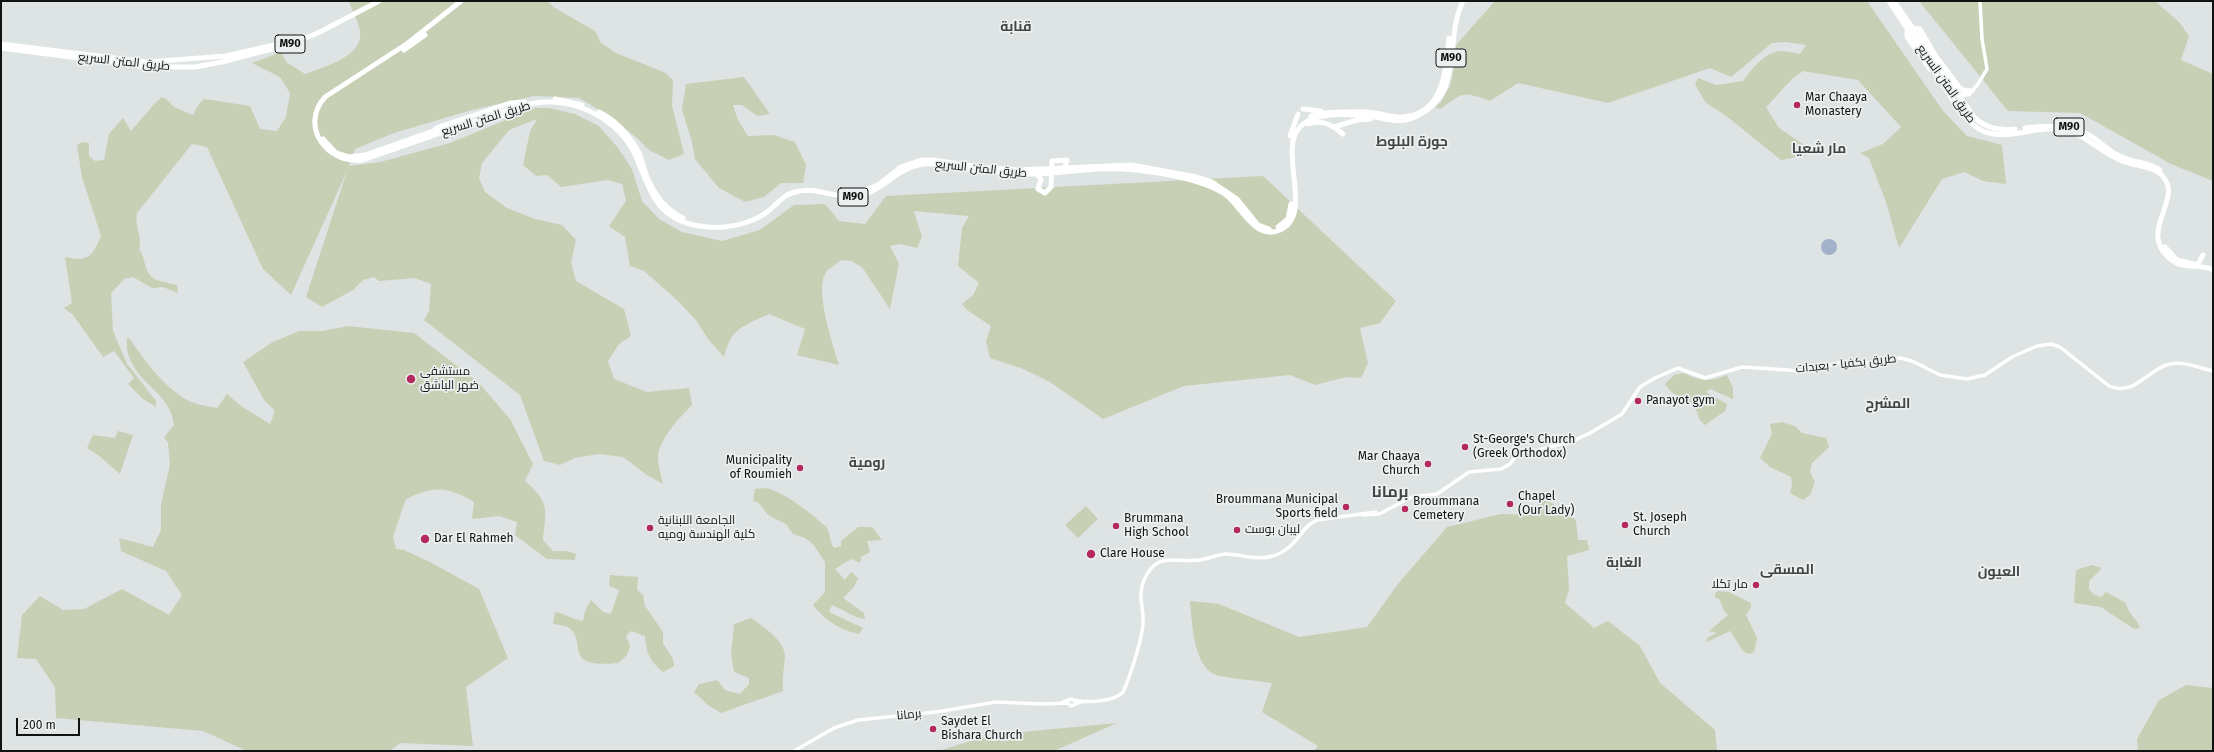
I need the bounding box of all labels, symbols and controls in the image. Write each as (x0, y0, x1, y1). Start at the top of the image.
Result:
district label: قنابة (1000, 19, 1032, 35)
road number: M90 (275, 35, 305, 53)
street label: طريق المتن السريع (1914, 42, 1978, 126)
road number: M90 (1436, 49, 1466, 67)
street label: طريق المتن السريع (77, 50, 171, 74)
place label: Mar Chaaya Monastery (1805, 91, 1867, 119)
street label: طريق المتن السريع (440, 99, 532, 139)
marker: Mar Chaaya Monastery (1792, 100, 1802, 110)
road number: M90 (2054, 118, 2084, 136)
district label: جورة البلوط (1376, 134, 1448, 150)
district label: مار شعيا (1792, 141, 1846, 157)
street label: طريق المتن السريع (934, 157, 1028, 181)
road number: M90 (838, 188, 868, 206)
street label: طريق بكفيا - بعبدات (1795, 352, 1897, 376)
place label: مستشفى ضهر الباشق (420, 365, 479, 393)
marker: مستشفى ضهر الباشق (405, 373, 417, 385)
place label: Panayot gym (1646, 394, 1715, 408)
marker: Panayot gym (1633, 396, 1643, 406)
district label: المشرح (1866, 396, 1910, 412)
place label: St-George's Church (Greek Orthodox) (1473, 433, 1575, 461)
marker: St-George's Church (Greek Orthodox) (1460, 442, 1470, 452)
place label: Mar Chaaya Church (1358, 450, 1420, 478)
place label: Municipality of Roumieh (726, 454, 792, 482)
district label: رومية (849, 455, 885, 471)
marker: Mar Chaaya Church (1423, 459, 1433, 469)
marker: Municipality of Roumieh (795, 463, 805, 473)
district label: برمانا (1371, 483, 1409, 503)
place label: Chapel (Our Lady) (1518, 490, 1574, 518)
place label: Broummana Municipal Sports field (1216, 493, 1338, 521)
place label: Broummana Cemetery (1413, 495, 1479, 523)
marker: Chapel (Our Lady) (1505, 499, 1515, 509)
marker: Broummana Municipal Sports field (1341, 502, 1351, 512)
marker: Broummana Cemetery (1400, 504, 1410, 514)
place label: St. Joseph Church (1633, 511, 1687, 539)
place label: Brummana High School (1124, 512, 1189, 540)
place label: الجامعة اللبنانية كلية الهندسة روميه (658, 514, 755, 542)
marker: St. Joseph Church (1620, 520, 1630, 530)
marker: Brummana High School (1111, 521, 1121, 531)
marker: الجامعة اللبنانية كلية الهندسة روميه (645, 523, 655, 533)
place label: ليبان بوست (1245, 523, 1300, 537)
marker: ليبان بوست (1232, 525, 1242, 535)
place label: Dar El Rahmeh (434, 532, 514, 546)
marker: Dar El Rahmeh (419, 533, 431, 545)
place label: Clare House (1100, 547, 1165, 561)
marker: Clare House (1085, 548, 1097, 560)
district label: الغابة (1606, 555, 1642, 571)
district label: المسقى (1760, 562, 1814, 578)
district label: العيون (1978, 564, 2020, 580)
place label: مار تكلا (1711, 578, 1748, 592)
marker: مار تكلا (1751, 580, 1761, 590)
street label: برمانا (896, 707, 922, 723)
scale bar (18, 710, 82, 736)
place label: Saydet El Bishara Church (941, 715, 1022, 743)
text: 200 m (23, 718, 56, 732)
marker: Saydet El Bishara Church (928, 724, 938, 734)

